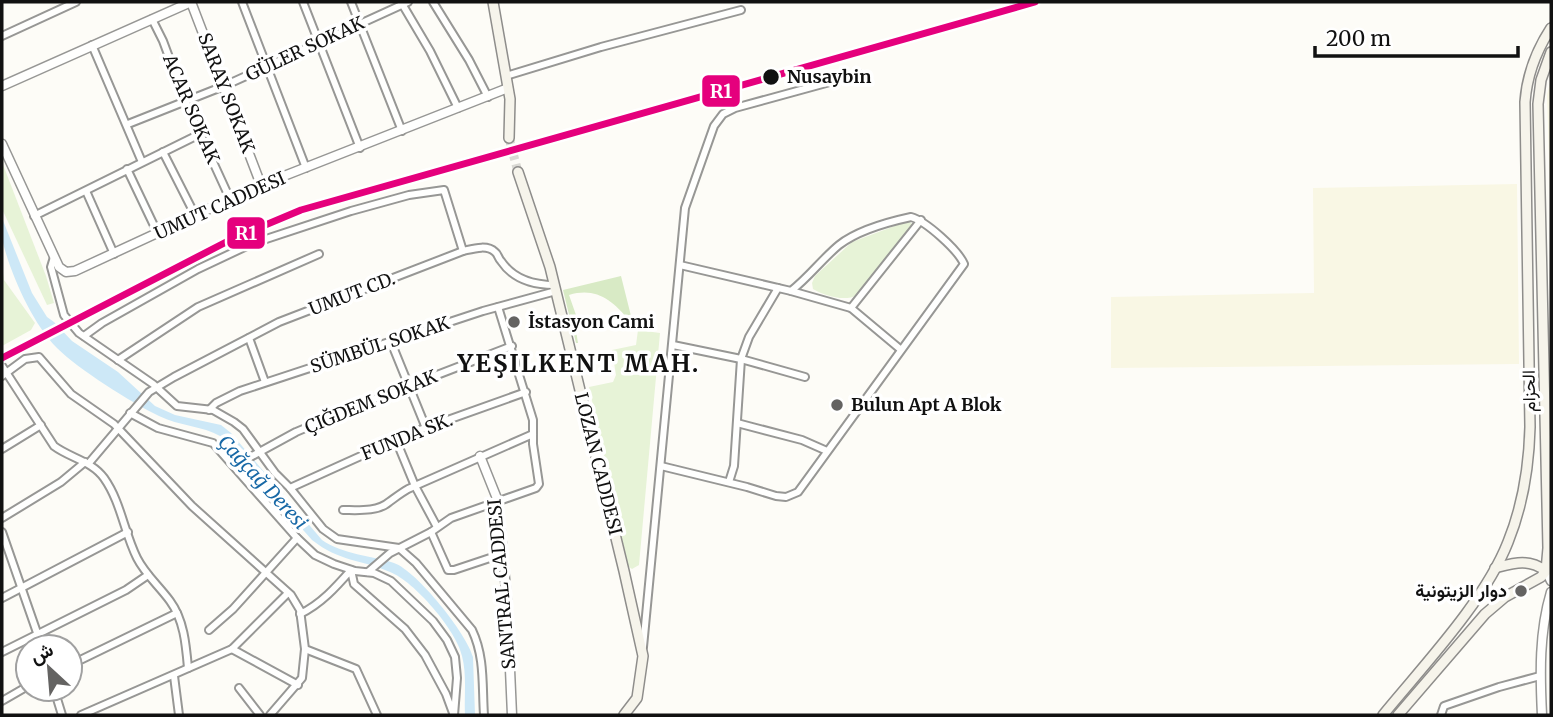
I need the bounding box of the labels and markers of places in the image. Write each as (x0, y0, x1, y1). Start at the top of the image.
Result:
place label: Nusaybin (787, 65, 872, 88)
marker: Nusaybin (761, 67, 781, 87)
place label: İstasyon Cami (528, 310, 655, 333)
marker: İstasyon Cami (506, 314, 522, 330)
place label: Bulun Apt A Blok (851, 393, 1002, 416)
marker: Bulun Apt A Blok (829, 397, 845, 413)
place label: دوار الزيتونية (1415, 579, 1507, 602)
marker: دوار الزيتونية (1513, 583, 1529, 599)

